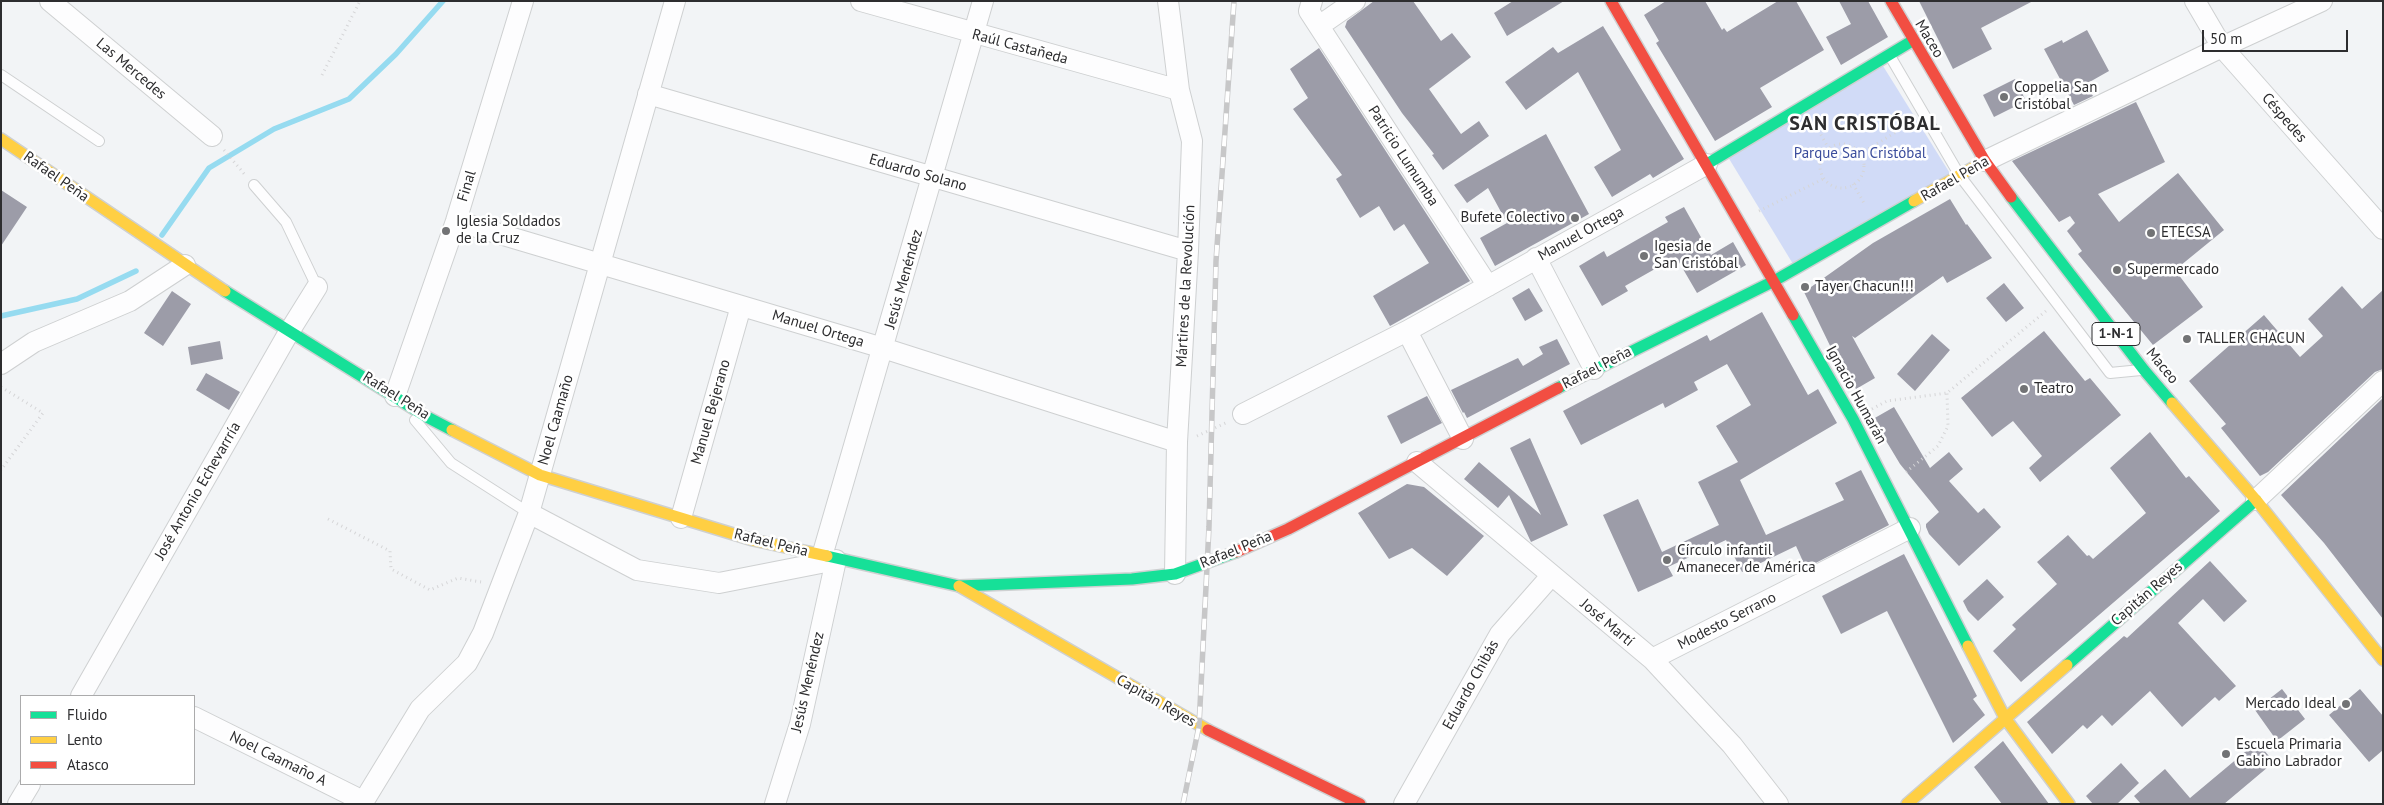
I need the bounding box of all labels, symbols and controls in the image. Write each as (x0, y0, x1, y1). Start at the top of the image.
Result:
street label: Maceo (1911, 17, 1947, 61)
scale bar (2204, 20, 2350, 52)
street label: Raúl Castañeda (970, 26, 1070, 68)
text: 50 m (2210, 29, 2243, 48)
street label: Las Mercedes (92, 35, 170, 103)
place label: Coppelia San Cristóbal (2014, 79, 2097, 114)
street label: Céspedes (2258, 90, 2310, 146)
marker: Coppelia San Cristóbal (1998, 91, 2010, 103)
street label: Patricio Lumumba (1364, 103, 1442, 209)
district label: SAN CRISTÓBAL (1788, 112, 1942, 136)
park label: Parque San Cristóbal (1794, 145, 1926, 163)
street label: Rafael Peña (20, 148, 92, 206)
street label: Eduardo Solano (867, 150, 969, 196)
street label: Rafael Peña (1918, 152, 1992, 206)
street label: Final (454, 168, 480, 204)
street label: Manuel Ortega (1535, 203, 1627, 265)
street label: Mártires de la Revolución (1173, 204, 1199, 368)
place label: Bufete Colectivo (1460, 209, 1565, 227)
marker: Bufete Colectivo (1569, 212, 1581, 224)
place label: Iglesia Soldados de la Cruz (456, 213, 561, 248)
place label: ETECSA (2161, 224, 2211, 242)
marker: Iglesia Soldados de la Cruz (440, 225, 452, 237)
street label: Jesús Menéndez (881, 227, 927, 331)
marker: ETECSA (2145, 227, 2157, 239)
place label: Igesia de San Cristóbal (1654, 238, 1738, 273)
marker: Igesia de San Cristóbal (1638, 250, 1650, 262)
place label: Supermercado (2127, 261, 2219, 279)
marker: Supermercado (2111, 264, 2123, 276)
place label: Tayer Chacun!!! (1815, 278, 1914, 296)
marker: Tayer Chacun!!! (1799, 281, 1811, 293)
street label: Manuel Ortega (770, 306, 866, 352)
road number: 1-N-1 (2092, 322, 2140, 346)
place label: TALLER CHACUN (2197, 330, 2305, 348)
marker: TALLER CHACUN (2181, 333, 2193, 345)
street label: Rafael Peña (1559, 343, 1635, 393)
street label: Ignacio Humarán (1822, 343, 1890, 447)
street label: Maceo (2142, 344, 2182, 388)
street label: Manuel Bejerano (687, 357, 735, 467)
street label: Rafael Peña (359, 368, 433, 424)
street label: Noel Caamaño (535, 373, 577, 467)
place label: Teatro (2034, 380, 2074, 398)
marker: Teatro (2018, 383, 2030, 395)
street label: José Antonio Echevarrría (151, 419, 245, 563)
street label: Rafael Peña (732, 525, 810, 561)
street label: Rafael Peña (1198, 528, 1274, 572)
place label: Círculo infantil Amanecer de América (1677, 542, 1816, 577)
marker: Círculo infantil Amanecer de América (1661, 554, 1673, 566)
street label: Capitán Reyes (2108, 558, 2186, 630)
street label: Modesto Serrano (1675, 588, 1779, 654)
street label: José Martí (1577, 595, 1637, 651)
street label: Jesús Menéndez (788, 630, 828, 734)
street label: Eduardo Chibás (1439, 637, 1503, 733)
street label: Capitán Reyes (1113, 671, 1199, 731)
legend (20, 695, 195, 785)
place label: Mercado Ideal (2245, 695, 2336, 713)
marker: Mercado Ideal (2340, 698, 2352, 710)
text: Fluido (67, 705, 107, 724)
street label: Noel Caamaño A (226, 728, 330, 790)
text: Lento (67, 730, 103, 749)
place label: Escuela Primaria Gabino Labrador (2236, 736, 2342, 771)
marker: Escuela Primaria Gabino Labrador (2220, 748, 2232, 760)
text: Atasco (67, 755, 109, 774)

